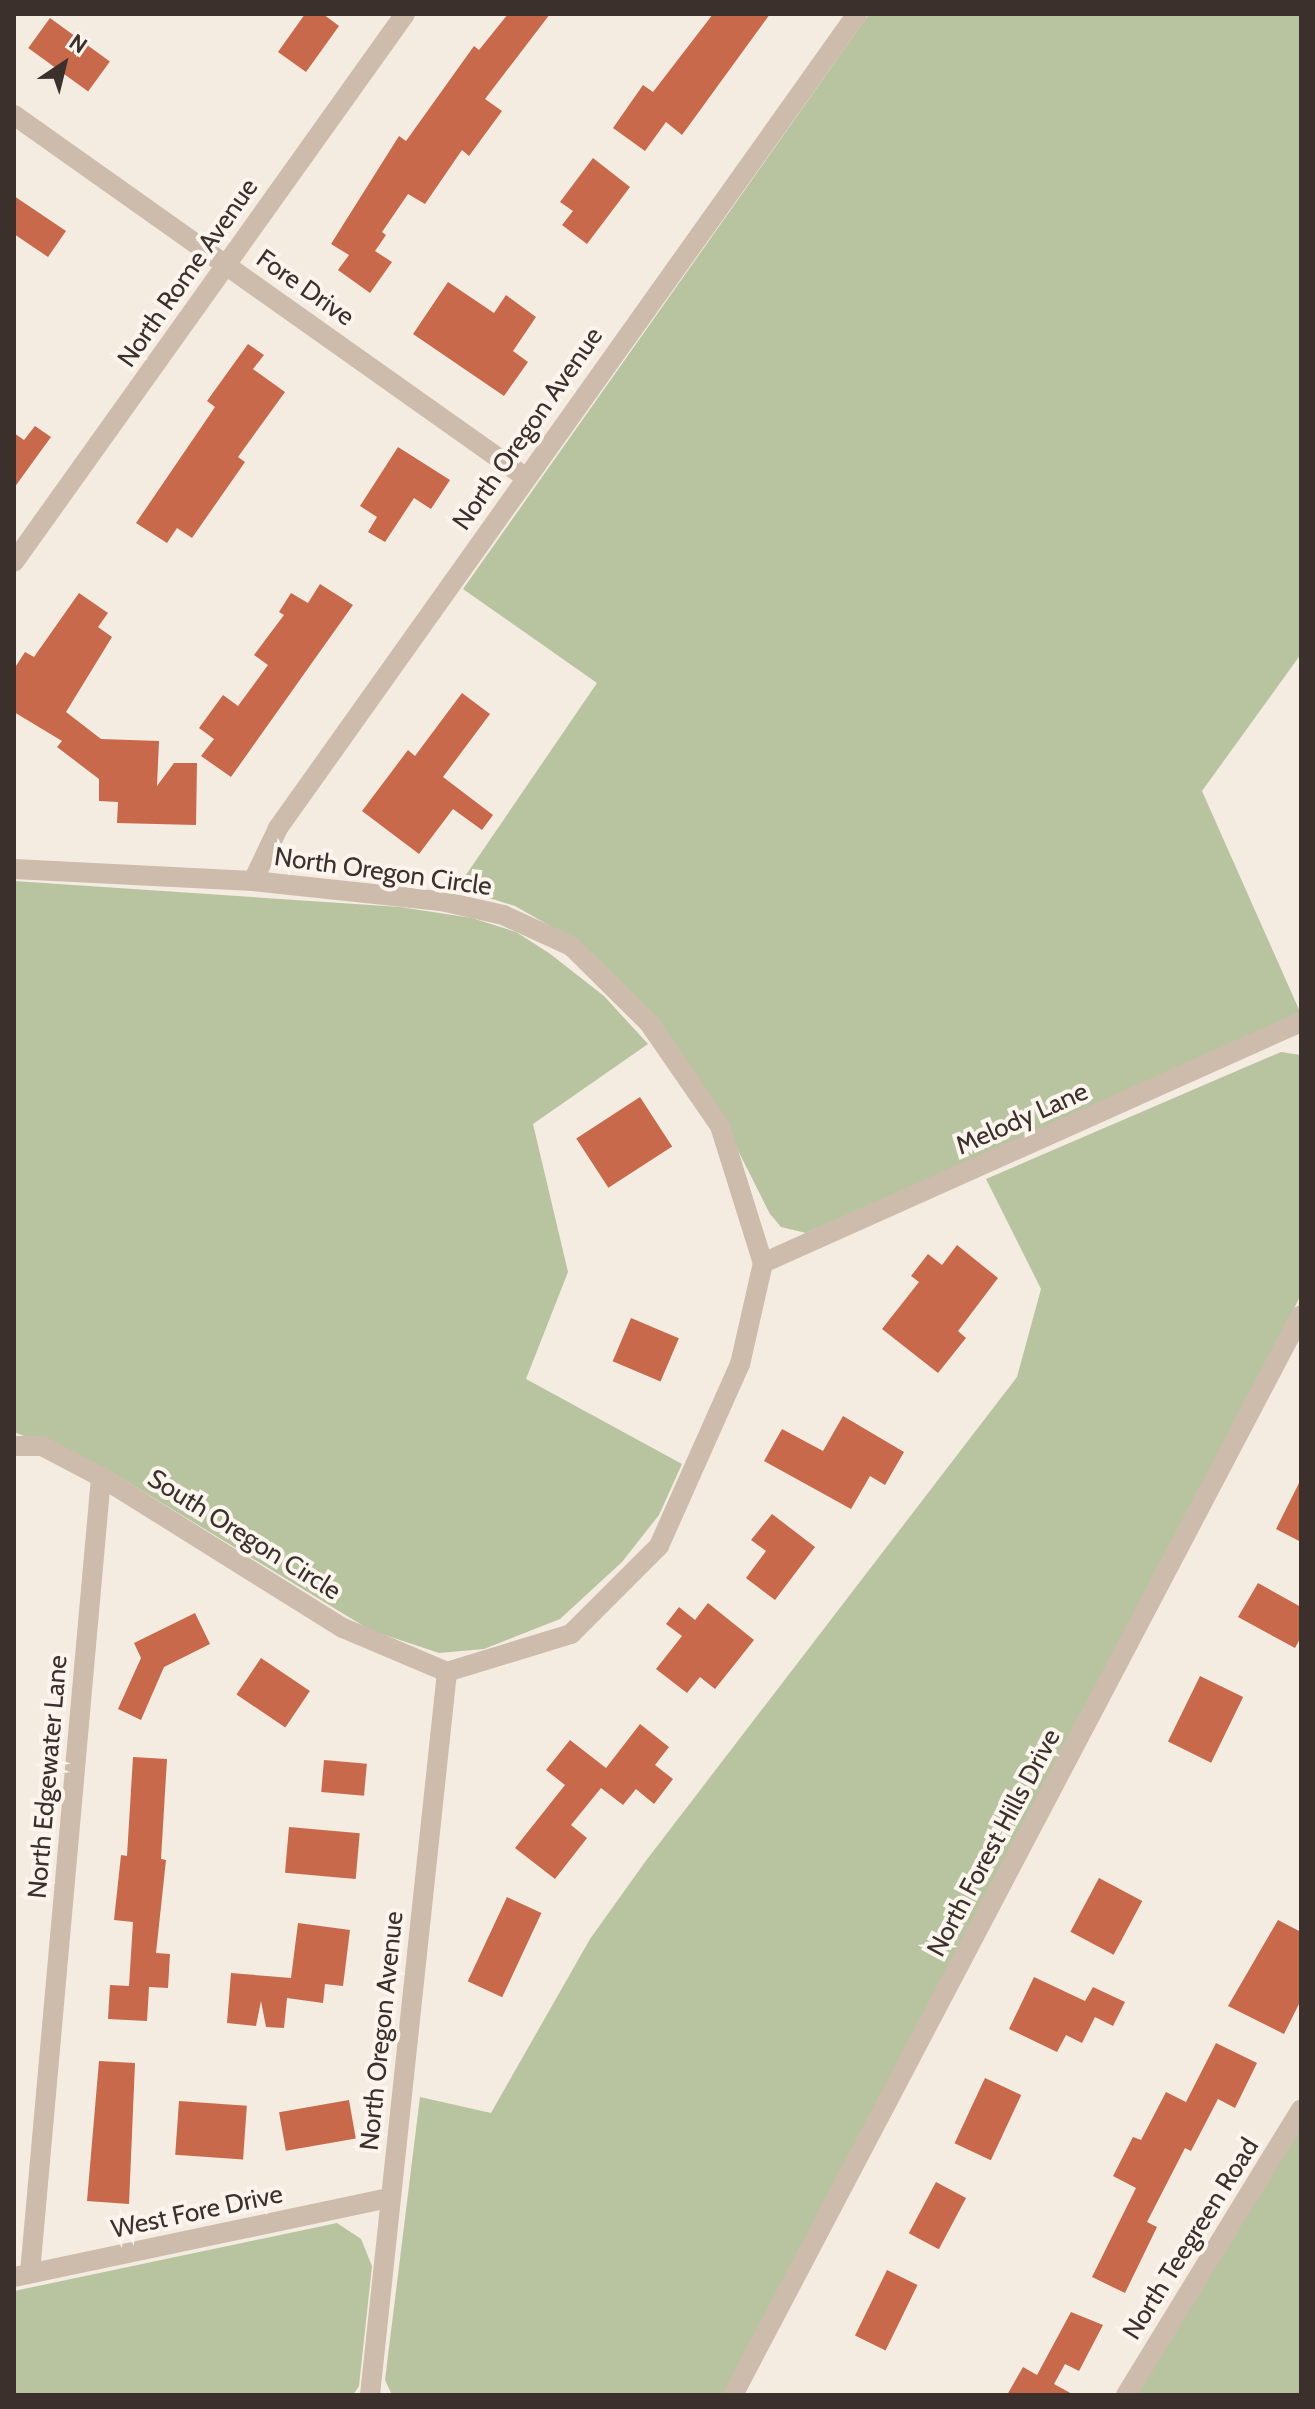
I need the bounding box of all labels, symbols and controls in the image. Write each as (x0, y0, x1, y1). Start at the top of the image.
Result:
north arrow (24, 24, 104, 104)
text: N (64, 28, 92, 59)
street label: North Rome Avenue (111, 173, 265, 373)
street label: Fore Drive (250, 243, 360, 333)
street label: North Oregon Avenue (446, 322, 610, 536)
street label: North Oregon Circle (272, 841, 494, 903)
street label: Melody Lane (951, 1076, 1093, 1162)
street label: South Oregon Circle (142, 1463, 346, 1607)
street label: North Edgewater Lane (22, 1654, 74, 1900)
street label: North Forest Hills Drive (921, 1724, 1067, 1962)
street label: North Oregon Avenue (354, 1910, 410, 2152)
street label: North Teegreen Road (1116, 2132, 1266, 2346)
street label: West Fore Drive (108, 2179, 286, 2245)

